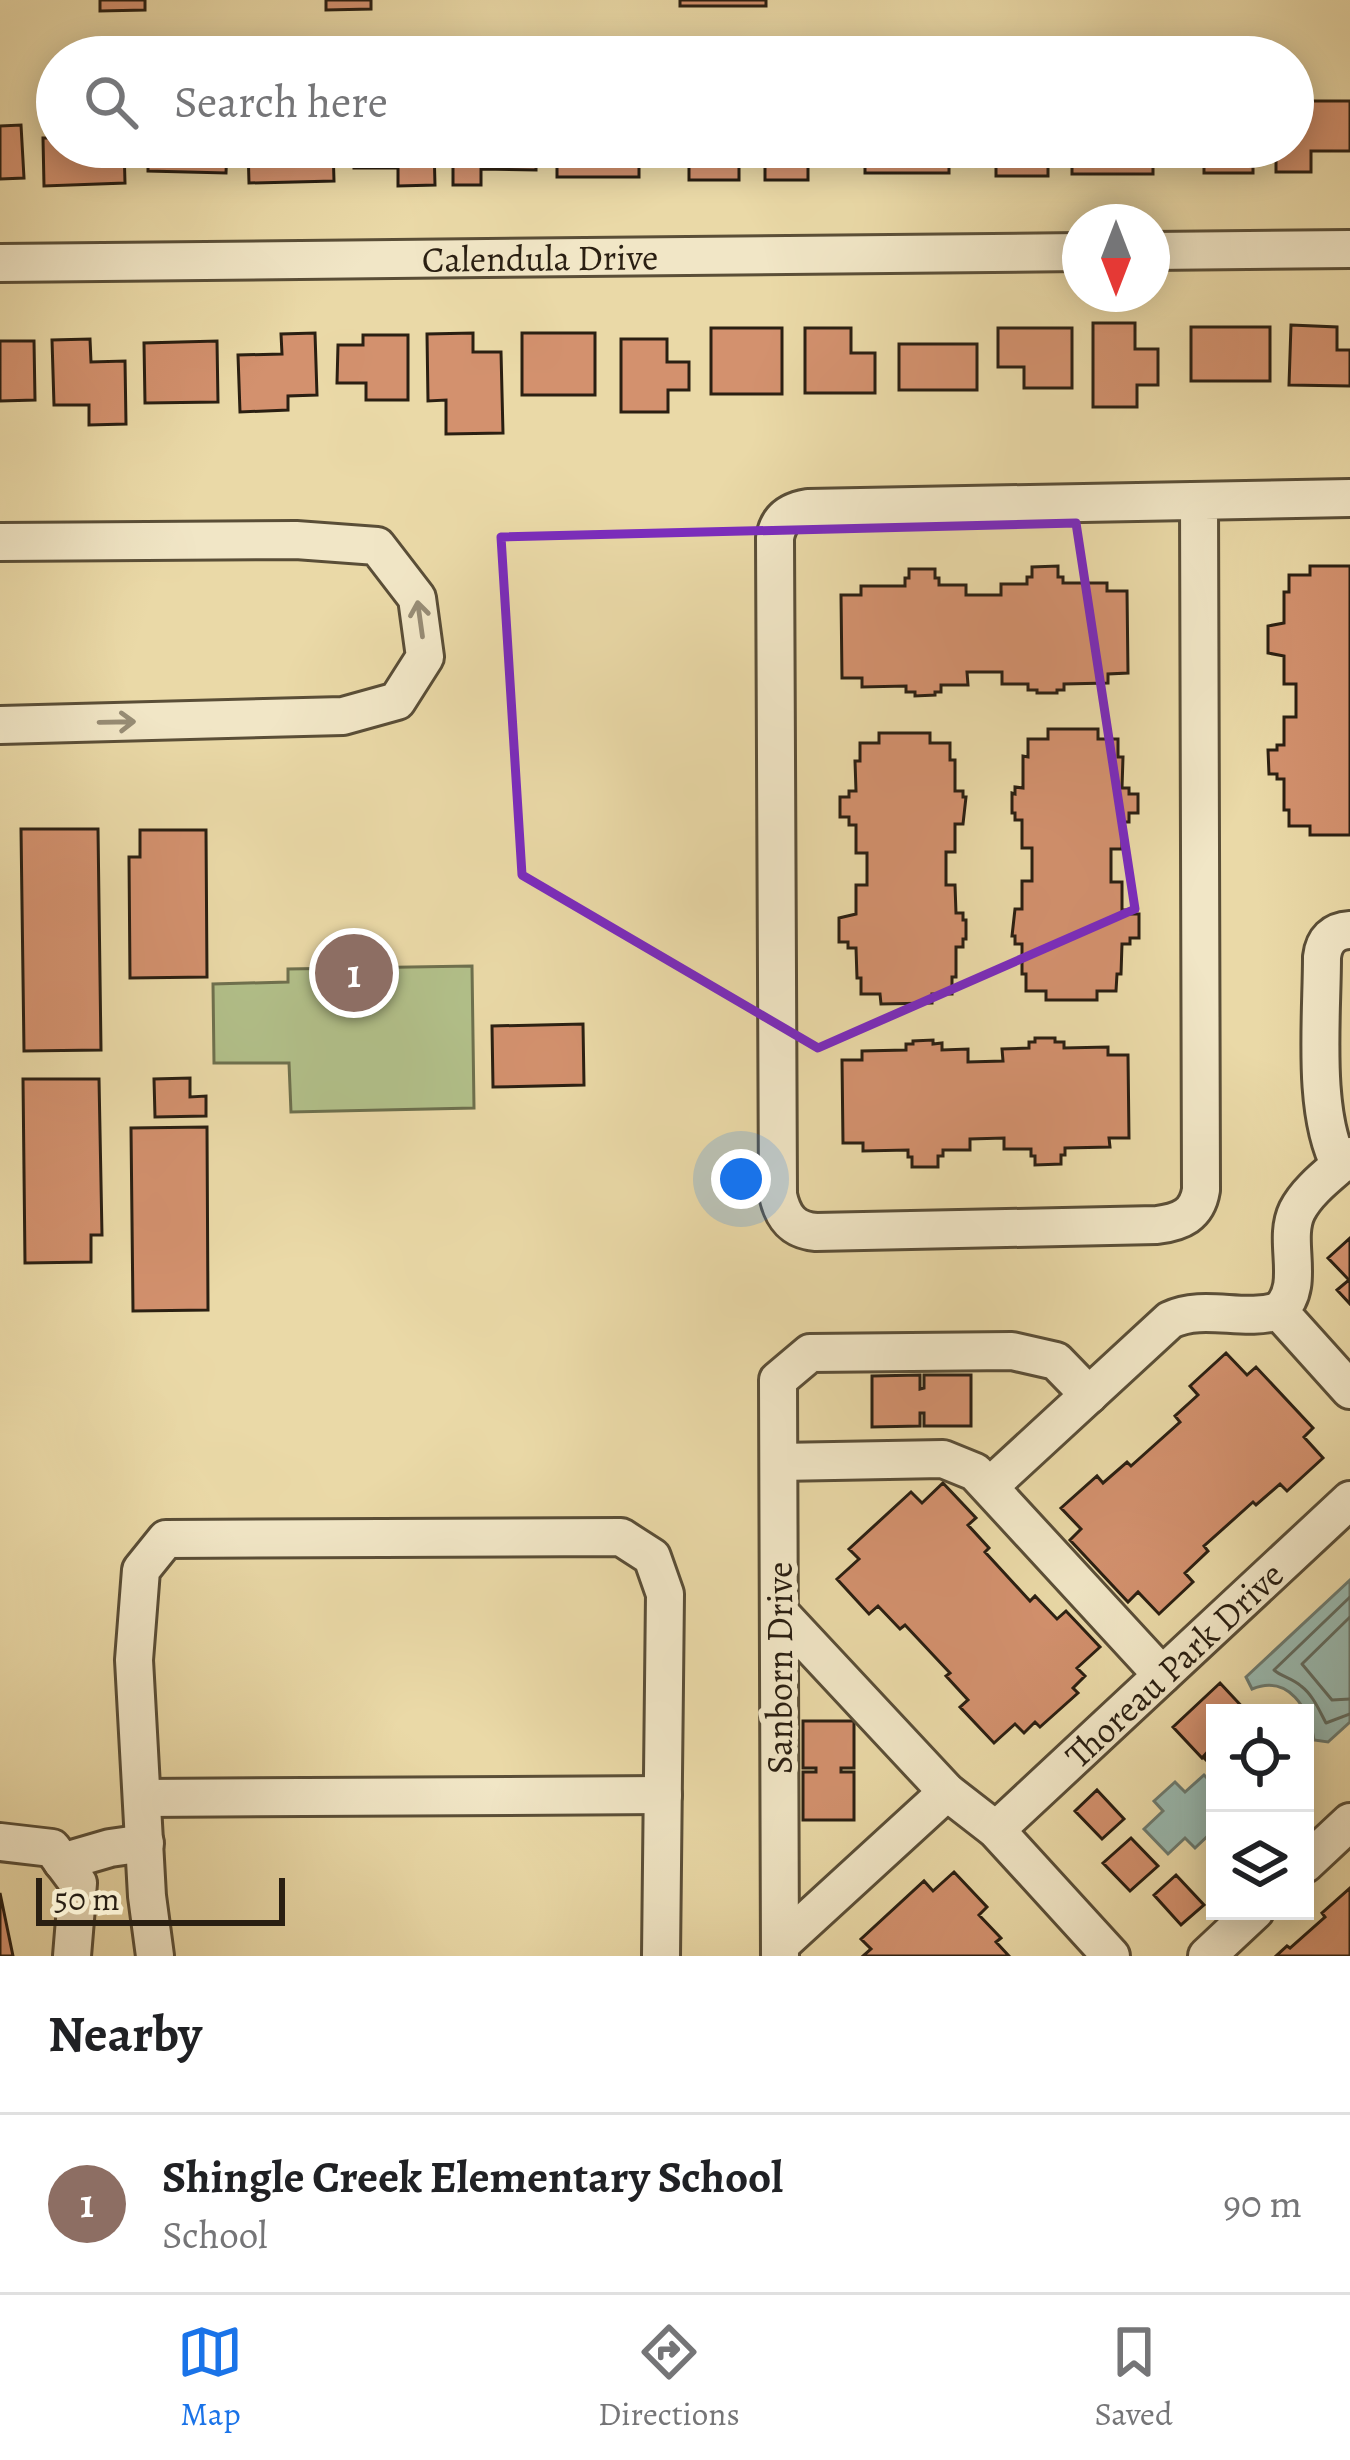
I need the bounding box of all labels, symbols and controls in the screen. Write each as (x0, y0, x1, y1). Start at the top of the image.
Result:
search box (36, 36, 1314, 168)
icon: search (78, 69, 144, 135)
text: Search here (174, 71, 388, 133)
north arrow (1062, 204, 1170, 312)
street label: Calendula Drive (422, 232, 658, 283)
one-way arrow (408, 601, 430, 640)
one-way arrow (97, 710, 136, 733)
pin: 1 (315, 928, 393, 1018)
your location (711, 1149, 771, 1209)
street label: Thoreau Park Drive (1054, 1550, 1294, 1778)
street label: Sanborn Drive (755, 1562, 804, 1774)
map controls (1206, 1704, 1314, 1920)
button: locate (1206, 1704, 1314, 1812)
button: layers (1206, 1812, 1314, 1920)
scale bar (36, 1872, 285, 1925)
text: 50 m (54, 1876, 120, 1921)
text: Nearby (48, 1999, 202, 2069)
text: Shingle Creek Elementary School (162, 2146, 783, 2208)
text: 1 (80, 2177, 94, 2230)
text: 90 m (1223, 2177, 1302, 2230)
text: School (162, 2208, 268, 2261)
tab: Map (177, 2319, 243, 2436)
tab: Directions (598, 2319, 740, 2436)
tab: Saved (1094, 2319, 1173, 2436)

